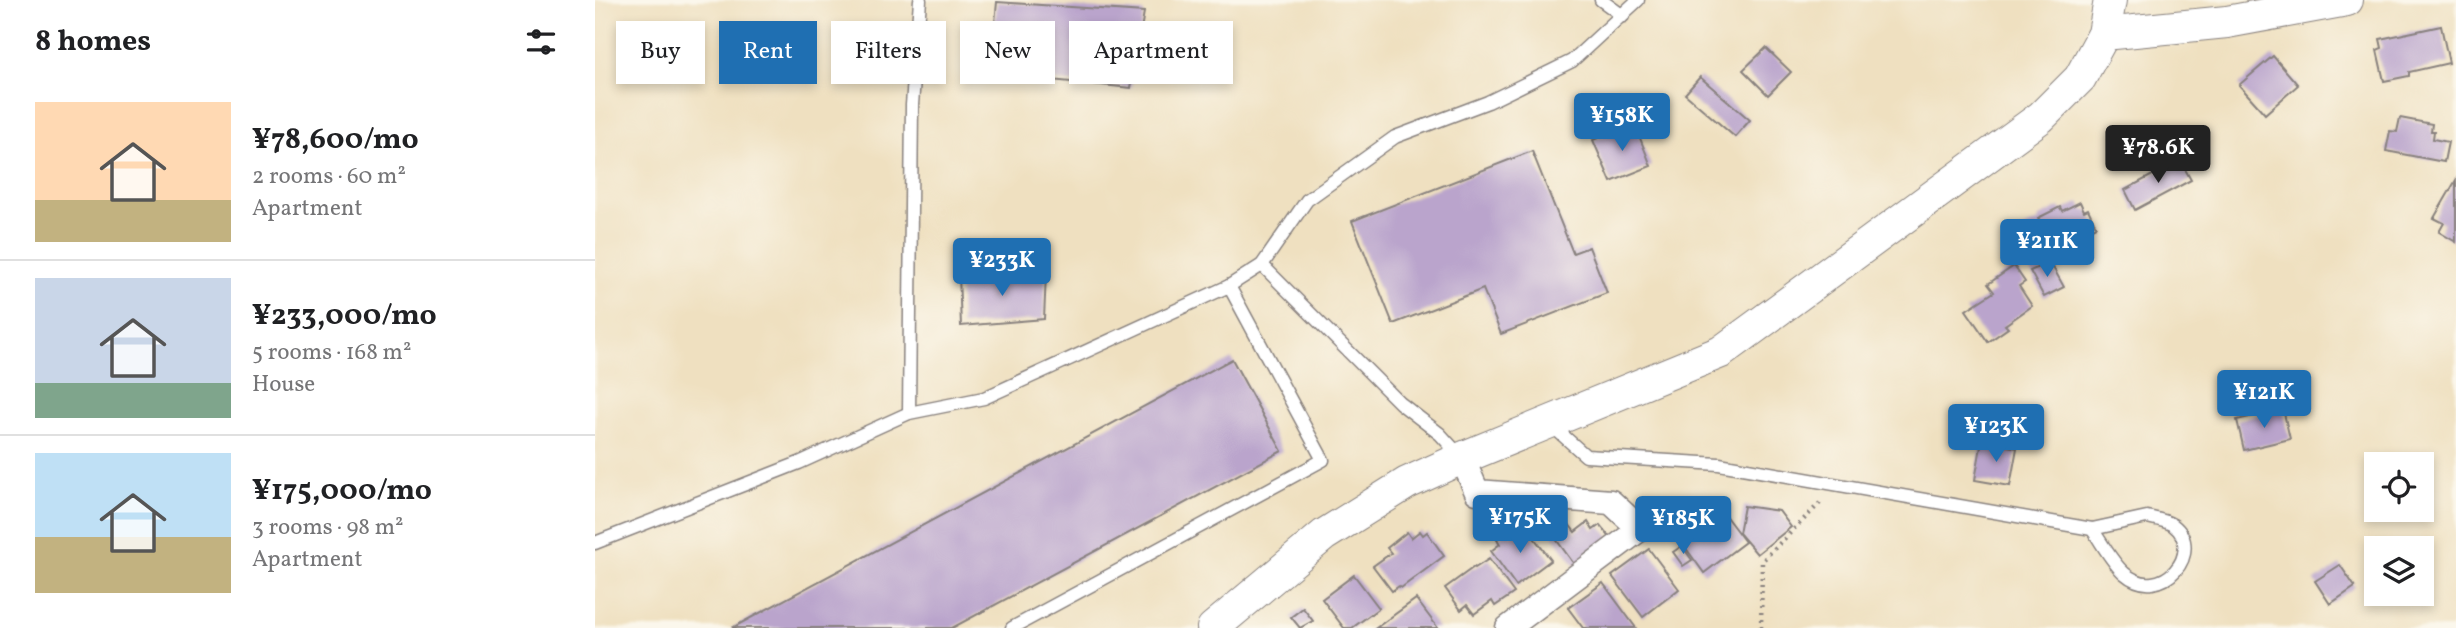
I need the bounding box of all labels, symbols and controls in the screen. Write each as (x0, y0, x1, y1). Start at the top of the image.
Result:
text: 8 homes (35, 21, 151, 63)
chip: Buy (616, 21, 705, 84)
chip: Rent (719, 21, 817, 84)
chip: Filters (831, 21, 946, 84)
chip: New (960, 21, 1055, 84)
chip: Apartment (1069, 21, 1233, 84)
icon: filters (522, 23, 560, 61)
pin: ¥158K (1573, 94, 1671, 153)
text: ¥158K (1590, 100, 1654, 132)
text: ¥78,600/mo (252, 119, 419, 161)
pin: ¥78.6K (2101, 125, 2215, 185)
icon: home (91, 130, 175, 214)
text: ¥78.6K (2121, 132, 2195, 164)
text: 2 rooms · 60 m² (252, 161, 406, 193)
text: Apartment (252, 193, 363, 225)
pin: ¥211K (1998, 219, 2096, 279)
text: ¥211K (2016, 226, 2078, 258)
pin: ¥233K (953, 238, 1051, 298)
text: ¥233K (969, 245, 1035, 277)
text: ¥233,000/mo (252, 295, 437, 337)
icon: home (91, 306, 175, 390)
text: 5 rooms · 168 m² (252, 337, 411, 369)
text: House (252, 369, 315, 401)
pin: ¥121K (2215, 370, 2313, 430)
text: ¥121K (2233, 377, 2295, 409)
pin: ¥123K (1947, 405, 2045, 464)
text: ¥123K (1964, 411, 2028, 443)
map controls (2364, 452, 2434, 606)
button: locate (2364, 452, 2434, 522)
text: ¥175,000/mo (252, 470, 432, 512)
icon: home (91, 481, 175, 565)
pin: ¥175K (1471, 496, 1569, 555)
pin: ¥185K (1634, 496, 1732, 556)
text: ¥175K (1489, 502, 1551, 534)
text: ¥185K (1651, 503, 1715, 535)
text: 3 rooms · 98 m² (252, 512, 404, 544)
button: layers (2364, 536, 2434, 606)
text: Apartment (252, 544, 363, 576)

